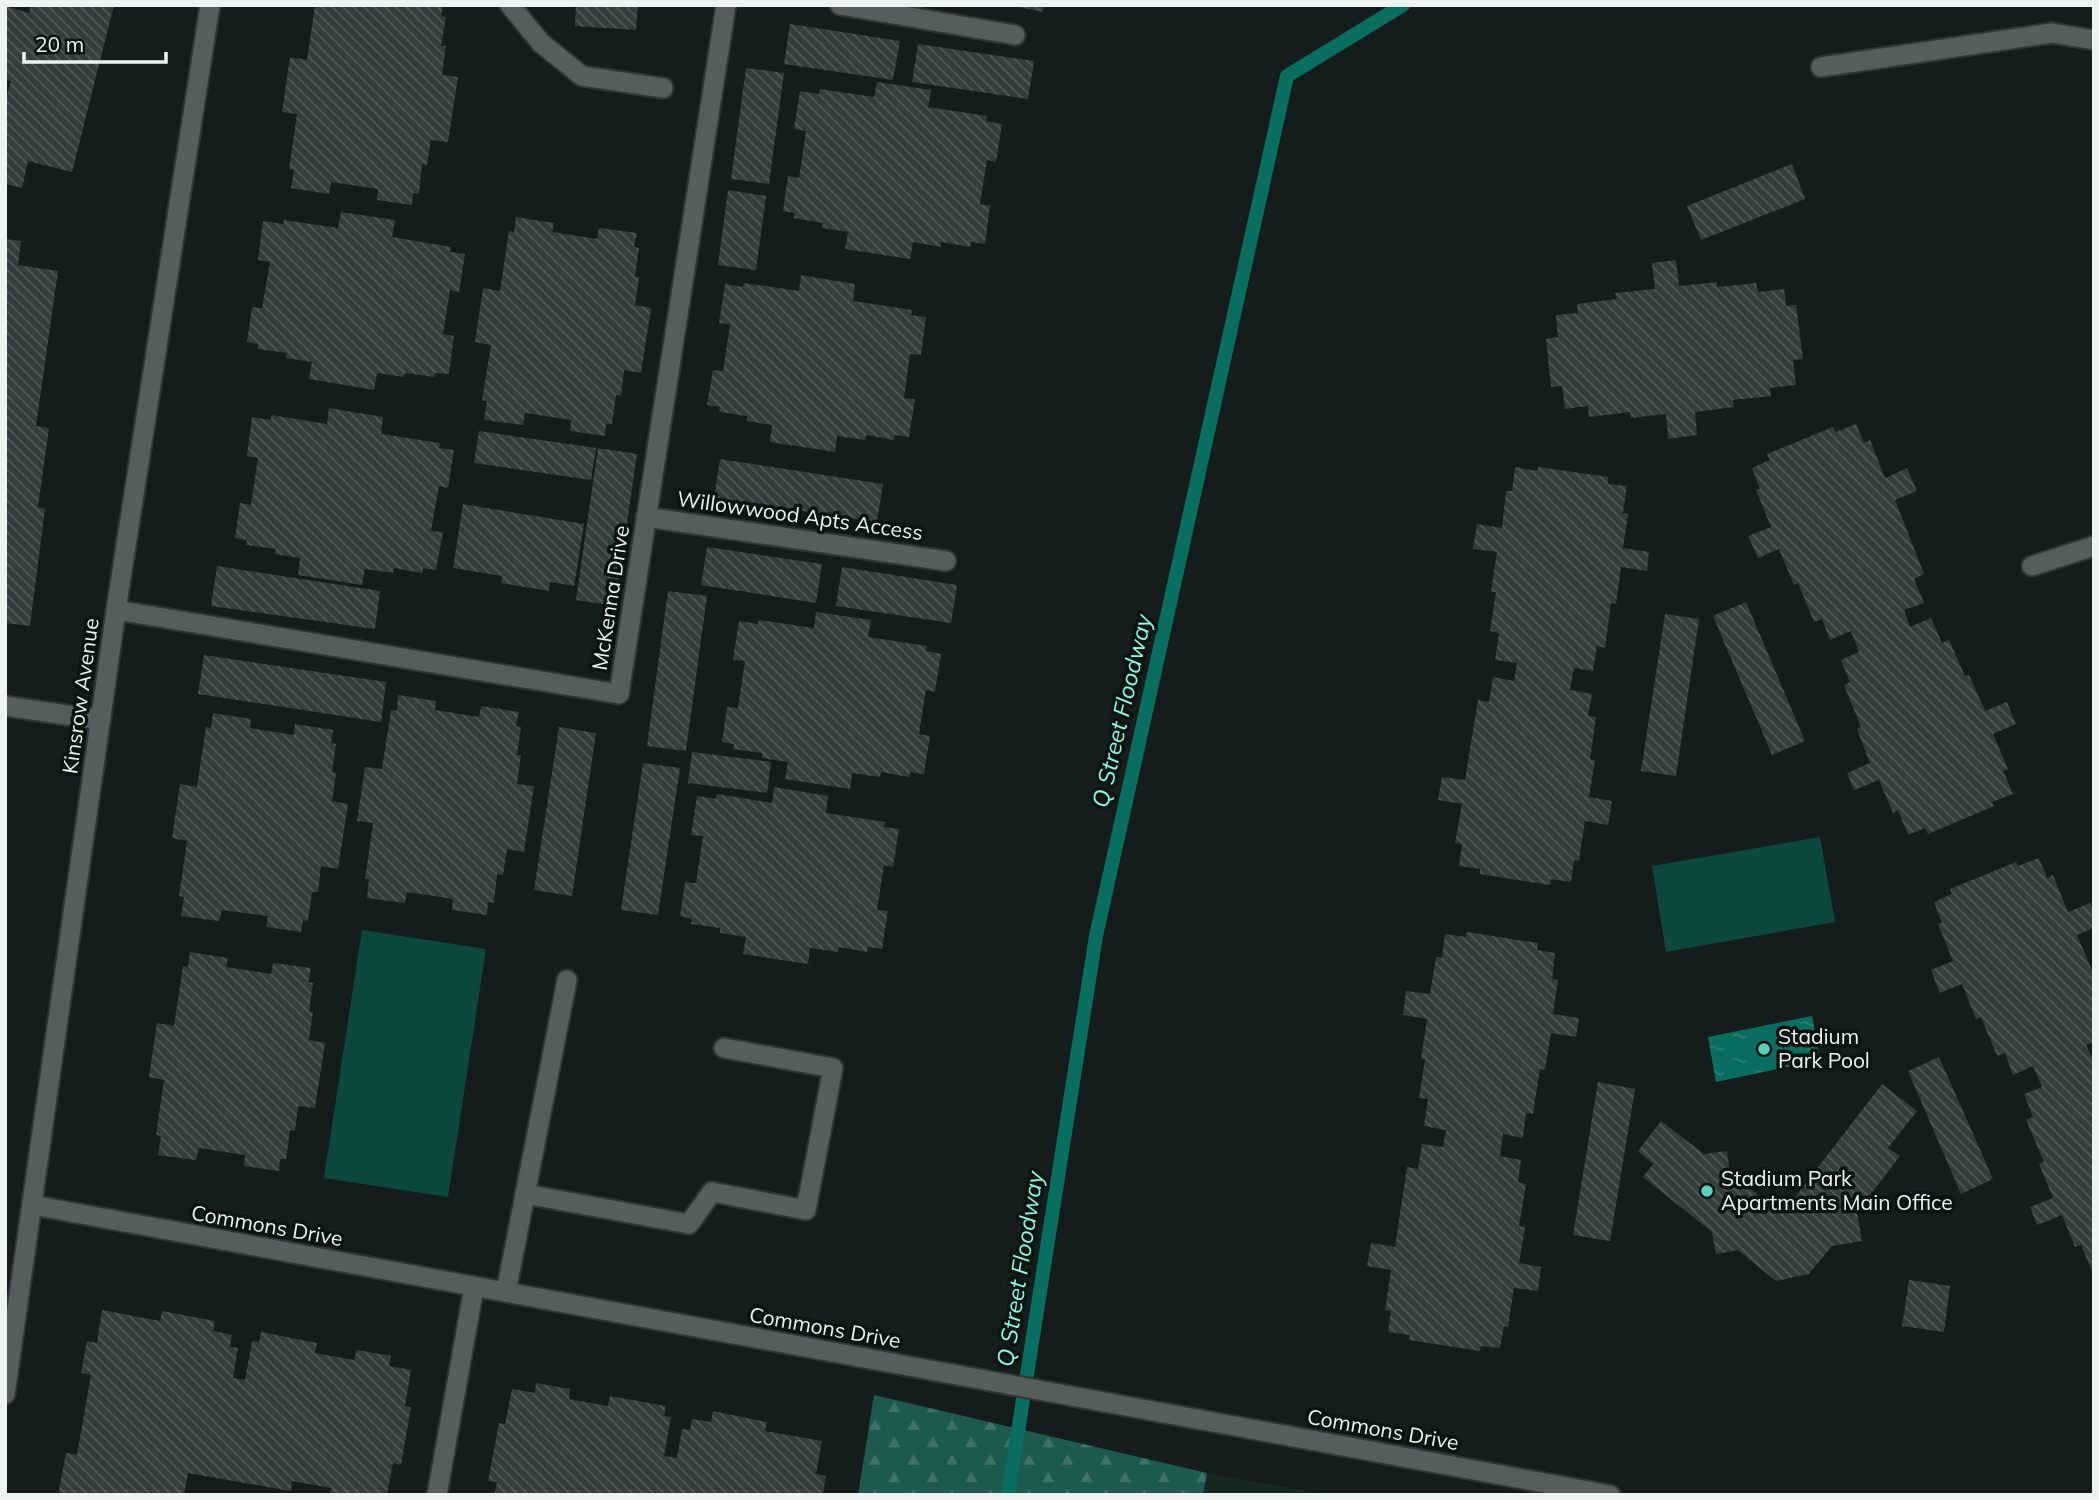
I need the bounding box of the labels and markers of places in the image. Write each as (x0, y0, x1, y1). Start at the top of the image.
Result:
place label: Stadium Park Pool (1778, 1023, 1870, 1073)
marker: Stadium Park Pool (1756, 1041, 1772, 1057)
place label: Stadium Park Apartments Main Office (1721, 1165, 1953, 1215)
marker: Stadium Park Apartments Main Office (1699, 1183, 1715, 1199)

